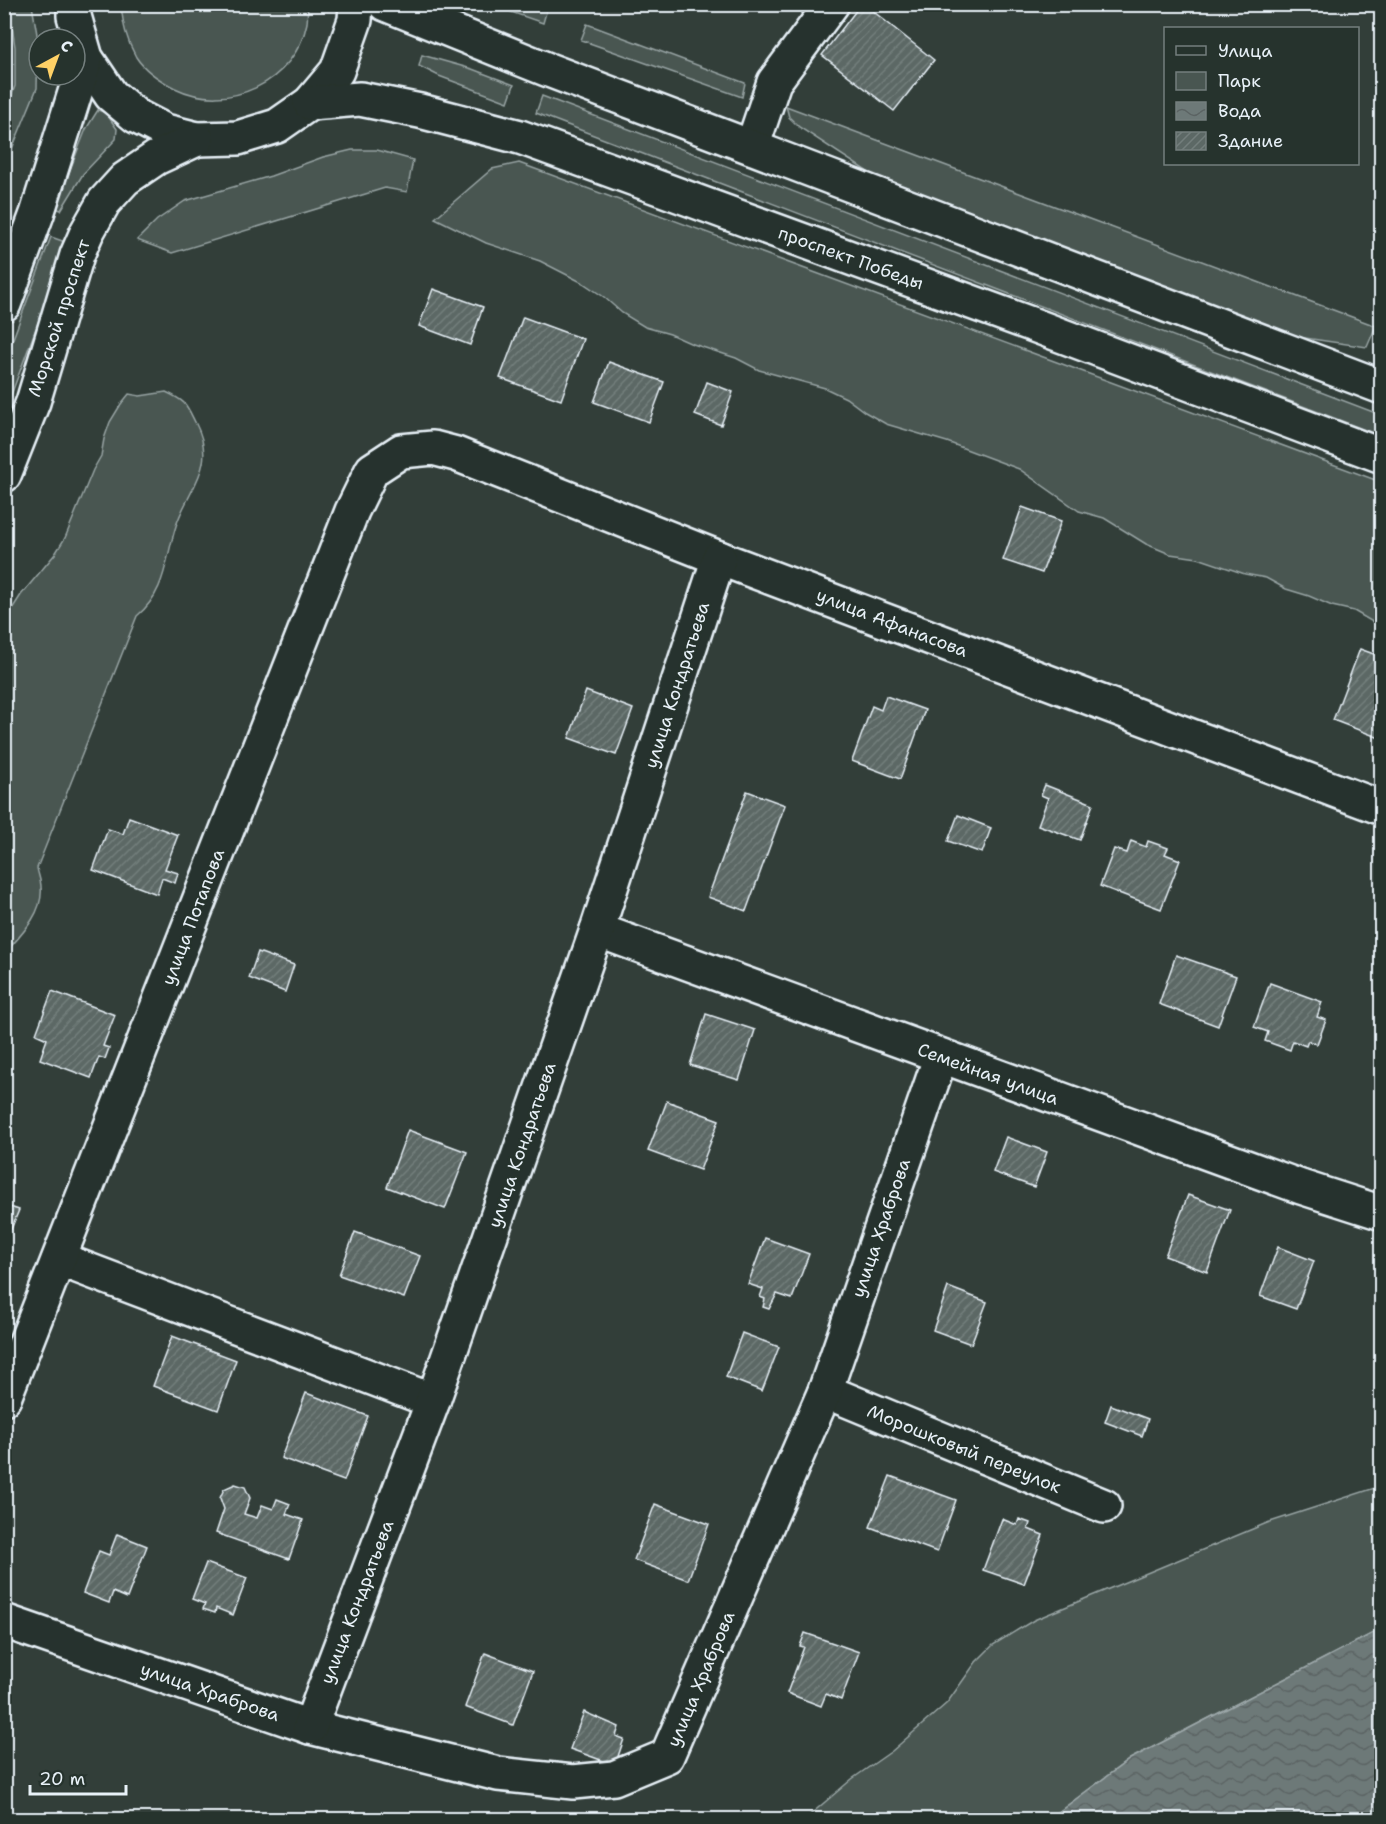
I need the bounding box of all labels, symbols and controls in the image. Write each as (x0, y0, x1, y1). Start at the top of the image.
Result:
north arrow (27, 27, 87, 87)
legend (1164, 27, 1359, 165)
text: С (56, 35, 77, 57)
text: Улица (1218, 39, 1272, 63)
text: Парк (1218, 69, 1261, 93)
text: Вода (1218, 99, 1261, 123)
text: Здание (1218, 129, 1283, 153)
street label: проспект Победы (775, 221, 927, 295)
street label: Морской проспект (22, 235, 96, 400)
street label: улица Афанасова (813, 583, 971, 663)
street label: улица Кондратьева (639, 599, 715, 771)
street label: улица Потапова (156, 845, 230, 989)
street label: Семейная улица (914, 1037, 1062, 1111)
street label: улица Кондратьева (482, 1059, 562, 1231)
street label: улица Храброва (846, 1155, 916, 1301)
street label: Морошковый переулок (863, 1399, 1065, 1499)
street label: улица Кондратьева (315, 1517, 399, 1687)
street label: улица Храброва (662, 1607, 740, 1751)
street label: улица Храброва (137, 1657, 283, 1727)
scale bar (30, 1758, 126, 1796)
text: 20 m (39, 1767, 85, 1791)

